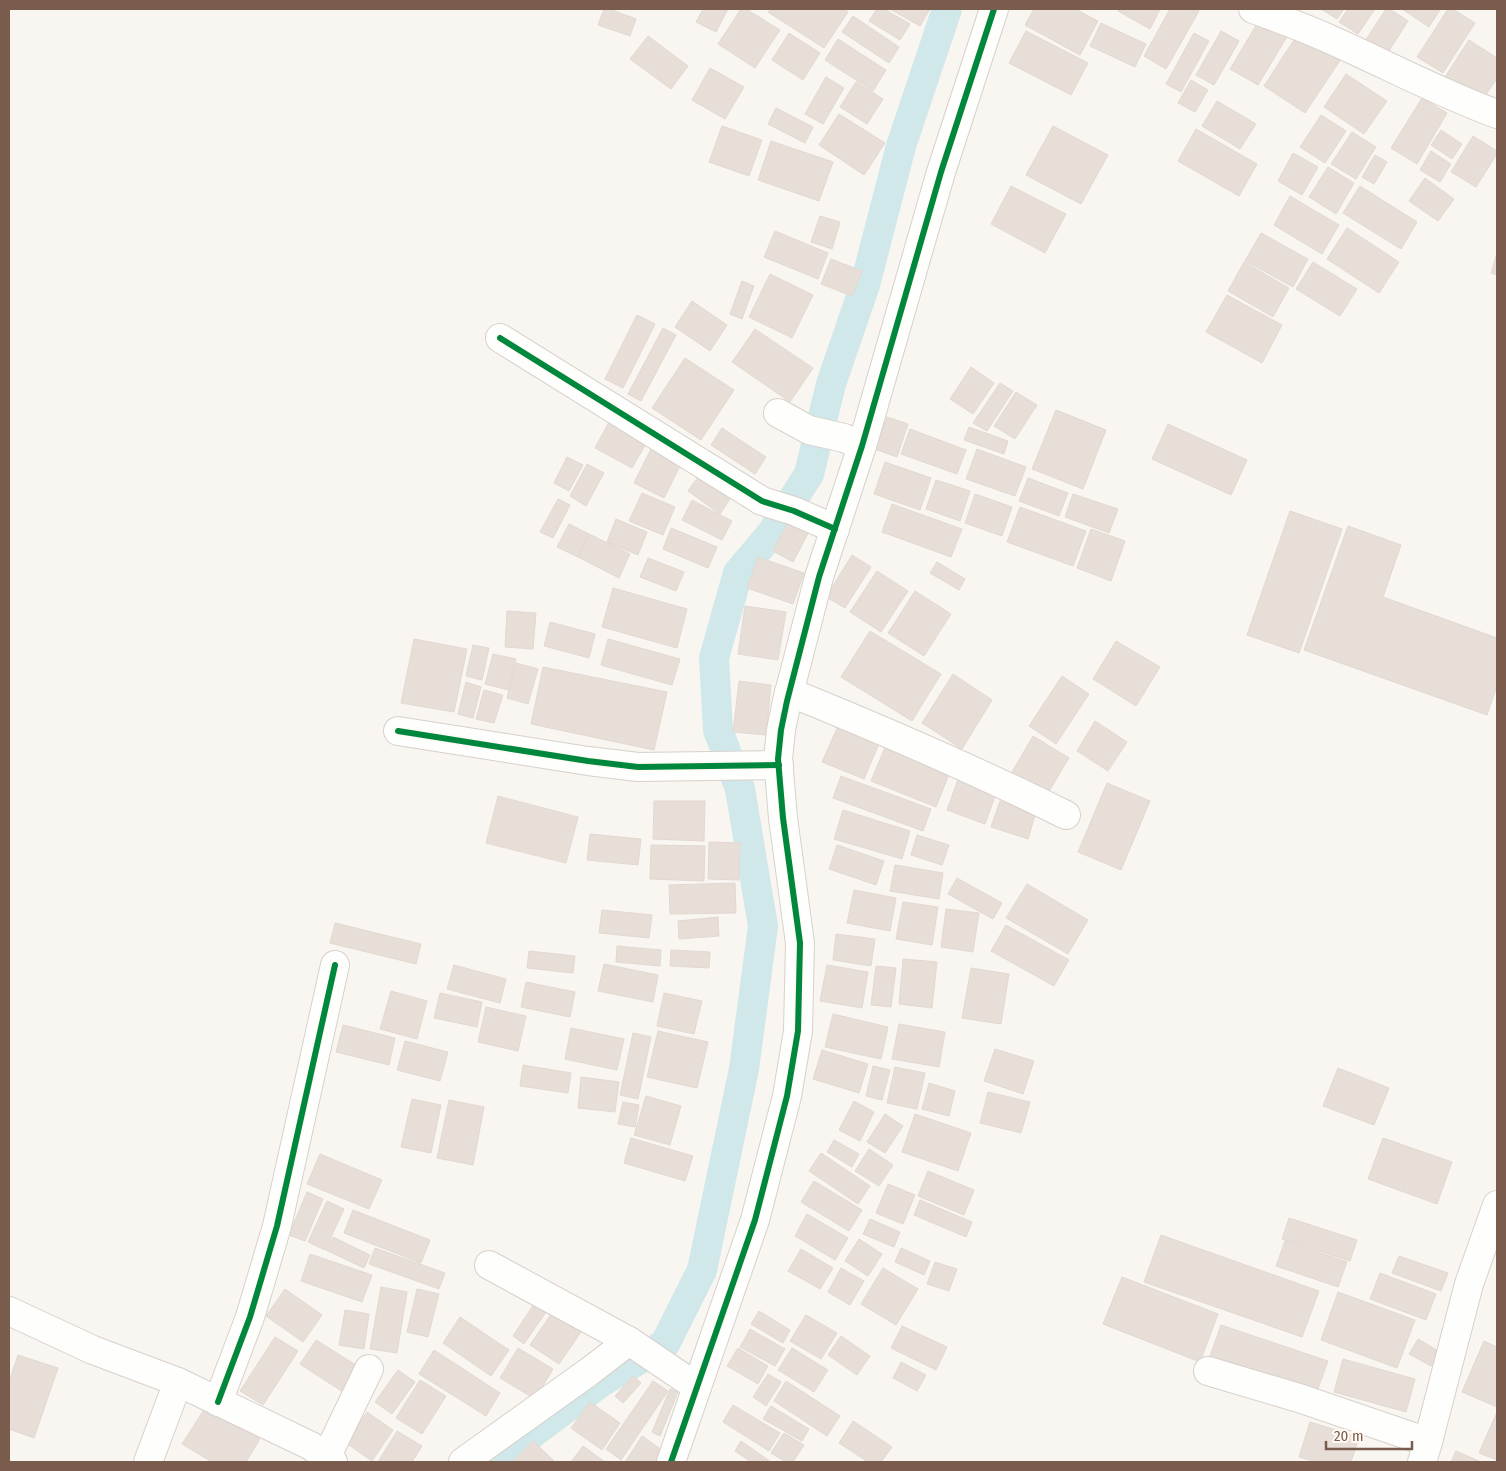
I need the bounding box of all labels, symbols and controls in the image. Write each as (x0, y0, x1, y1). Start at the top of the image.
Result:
scale bar (1326, 1418, 1412, 1450)
text: 20 m (1334, 1427, 1364, 1445)

